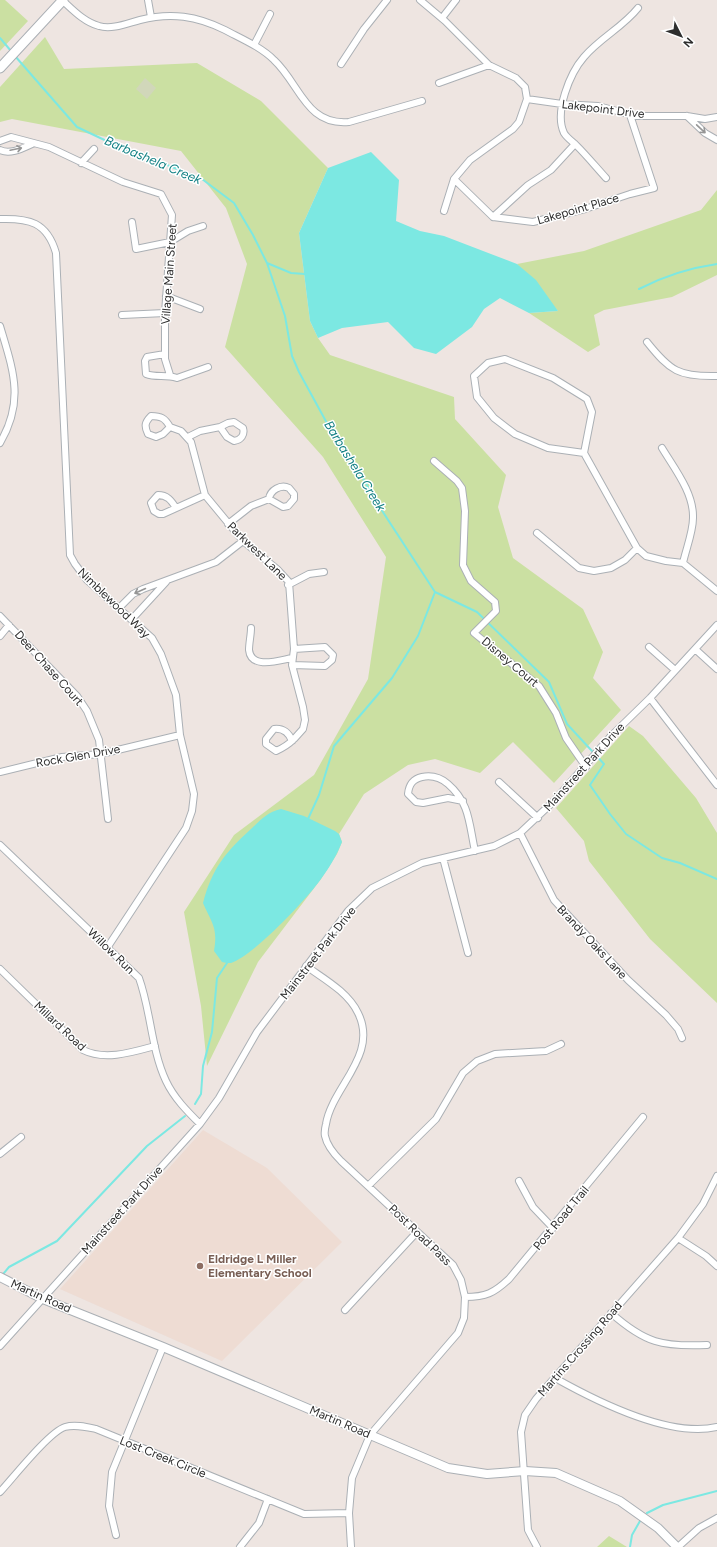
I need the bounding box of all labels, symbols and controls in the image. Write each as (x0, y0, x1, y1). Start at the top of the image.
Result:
north arrow (661, 16, 701, 56)
text: N (680, 35, 696, 50)
street label: Lakepoint Drive (561, 97, 646, 121)
one-way arrow (696, 124, 706, 133)
water label: Barbashela Creek (102, 133, 204, 187)
one-way arrow (9, 145, 22, 153)
street label: Lakepoint Place (536, 191, 621, 227)
street label: Village Main Street (158, 222, 180, 325)
water label: Barbashela Creek (321, 418, 389, 515)
street label: Parkwest Lane (224, 519, 290, 583)
street label: Nimblewood Way (75, 565, 153, 641)
one-way arrow (134, 588, 146, 595)
street label: Deer Chase Court (12, 628, 87, 709)
street label: Disney Court (479, 634, 542, 690)
street label: Mainstreet Park Drive (541, 720, 628, 814)
street label: Rock Glen Drive (35, 742, 122, 770)
street label: Brandy Oaks Lane (554, 902, 630, 982)
street label: Mainstreet Park Drive (277, 903, 359, 1002)
street label: Willow Run (85, 925, 138, 977)
street label: Millard Road (31, 998, 89, 1054)
street label: Mainstreet Park Drive (79, 1163, 166, 1257)
street label: Post Road Trail (530, 1183, 592, 1253)
street label: Post Road Pass (386, 1202, 454, 1269)
place label: Eldridge L Miller Elementary School (208, 1252, 312, 1280)
marker: Eldridge L Miller Elementary School (195, 1261, 205, 1271)
street label: Martin Road (8, 1276, 74, 1316)
street label: Martins Crossing Road (535, 1299, 625, 1399)
street label: Martin Road (307, 1403, 373, 1441)
street label: Lost Creek Circle (118, 1433, 209, 1481)

